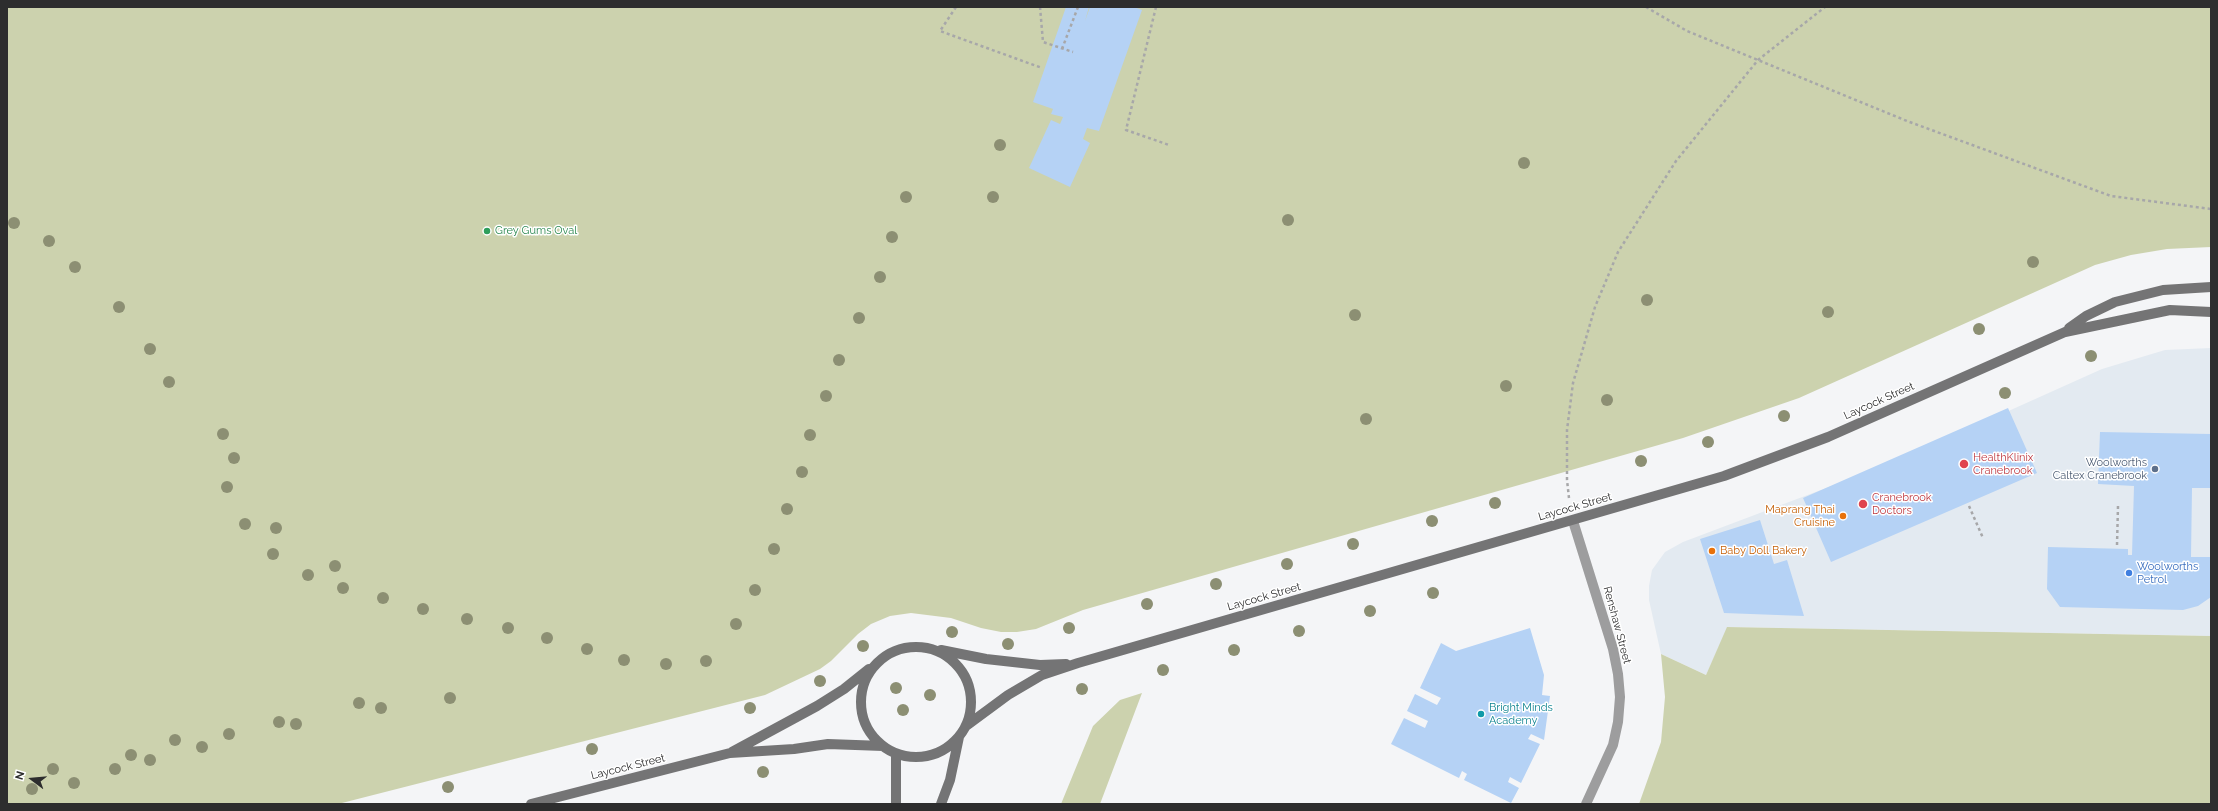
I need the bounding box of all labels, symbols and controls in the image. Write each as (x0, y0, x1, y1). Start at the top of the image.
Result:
place label: Grey Gums Oval (495, 224, 577, 238)
marker: Grey Gums Oval (482, 226, 492, 236)
street label: Laycock Street (1842, 380, 1916, 422)
place label: HealthKlinix Cranebrook (1973, 451, 2033, 477)
place label: Woolworths Caltex Cranebrook (2053, 456, 2147, 482)
marker: HealthKlinix Cranebrook (1958, 458, 1970, 470)
marker: Woolworths Caltex Cranebrook (2150, 464, 2160, 474)
street label: Laycock Street (1537, 490, 1613, 524)
place label: Cranebrook Doctors (1872, 491, 1932, 517)
marker: Cranebrook Doctors (1857, 498, 1869, 510)
place label: Maprang Thai Cruisine (1765, 503, 1835, 529)
marker: Maprang Thai Cruisine (1838, 511, 1848, 521)
place label: Baby Doll Bakery (1720, 544, 1807, 558)
marker: Baby Doll Bakery (1707, 546, 1717, 556)
place label: Woolworths Petrol (2137, 560, 2198, 586)
marker: Woolworths Petrol (2124, 568, 2134, 578)
street label: Laycock Street (1226, 580, 1302, 614)
street label: Renshaw Street (1600, 585, 1634, 665)
place label: Bright Minds Academy (1489, 701, 1553, 727)
marker: Bright Minds Academy (1476, 709, 1486, 719)
street label: Laycock Street (590, 751, 666, 783)
north arrow (12, 759, 52, 799)
text: N (13, 770, 27, 781)

